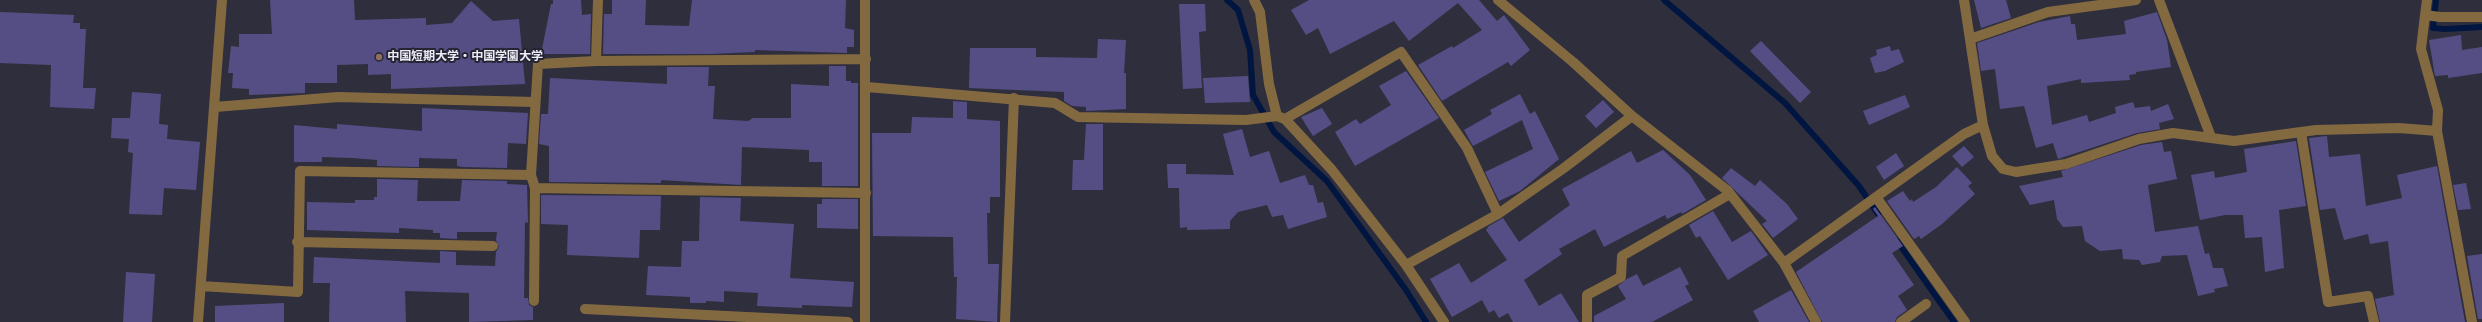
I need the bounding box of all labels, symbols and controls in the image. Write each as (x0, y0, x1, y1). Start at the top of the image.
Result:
place label: 中国短期大学・中国学園大学 (387, 50, 543, 64)
marker: 中国短期大学・中国学園大学 (374, 52, 384, 62)

